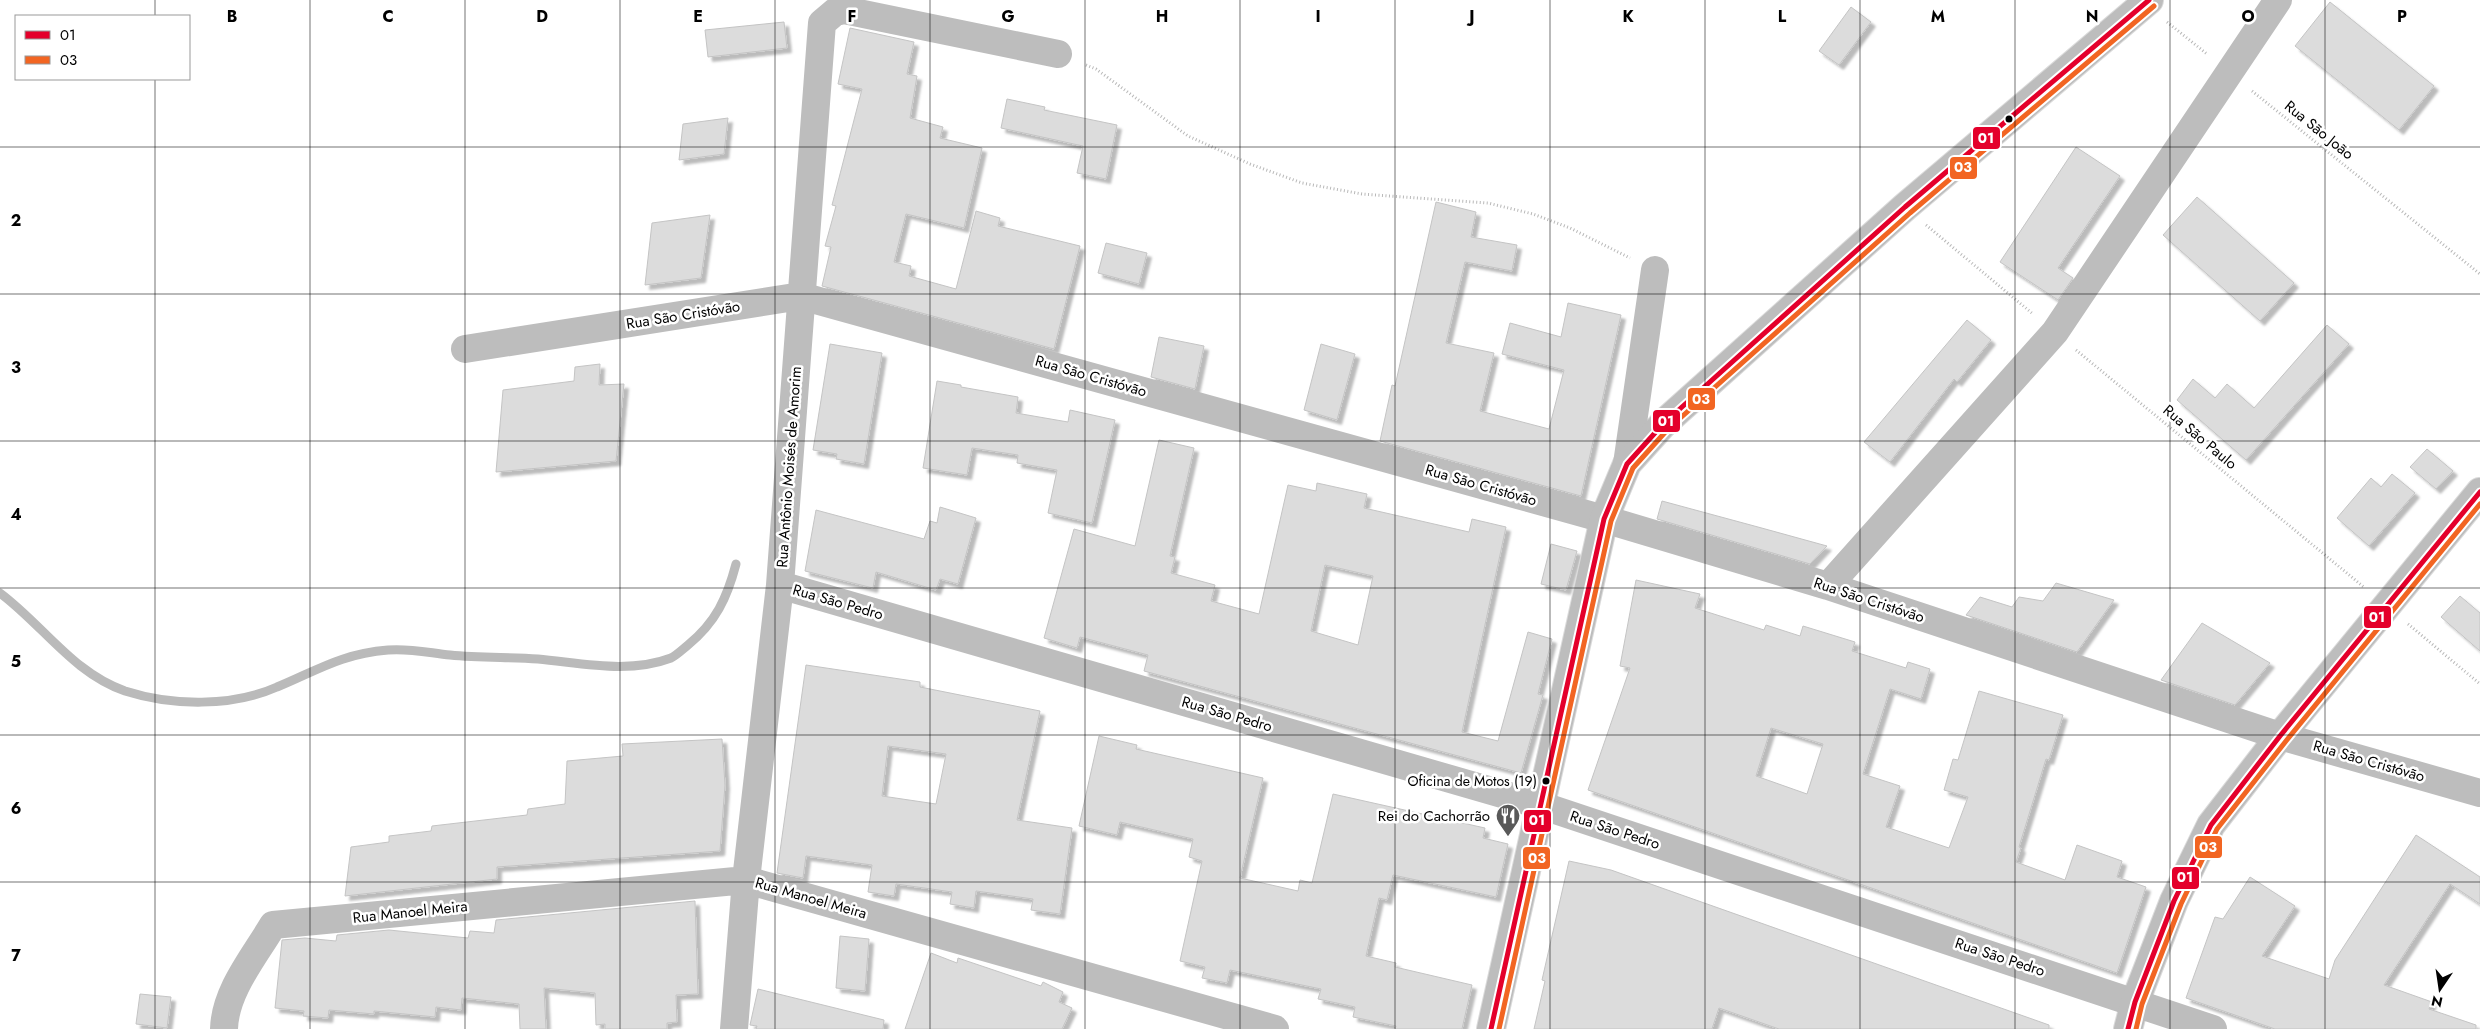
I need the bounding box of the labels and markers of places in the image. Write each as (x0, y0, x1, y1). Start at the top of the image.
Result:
unlabelled marker (2004, 114, 2014, 124)
place label: Oficina de Motos (19) (1407, 771, 1537, 791)
marker: Oficina de Motos (19) (1541, 776, 1551, 786)
restaurant icon: Rei do Cachorrão (1495, 803, 1521, 837)
place label: Rei do Cachorrão (1378, 805, 1490, 827)

